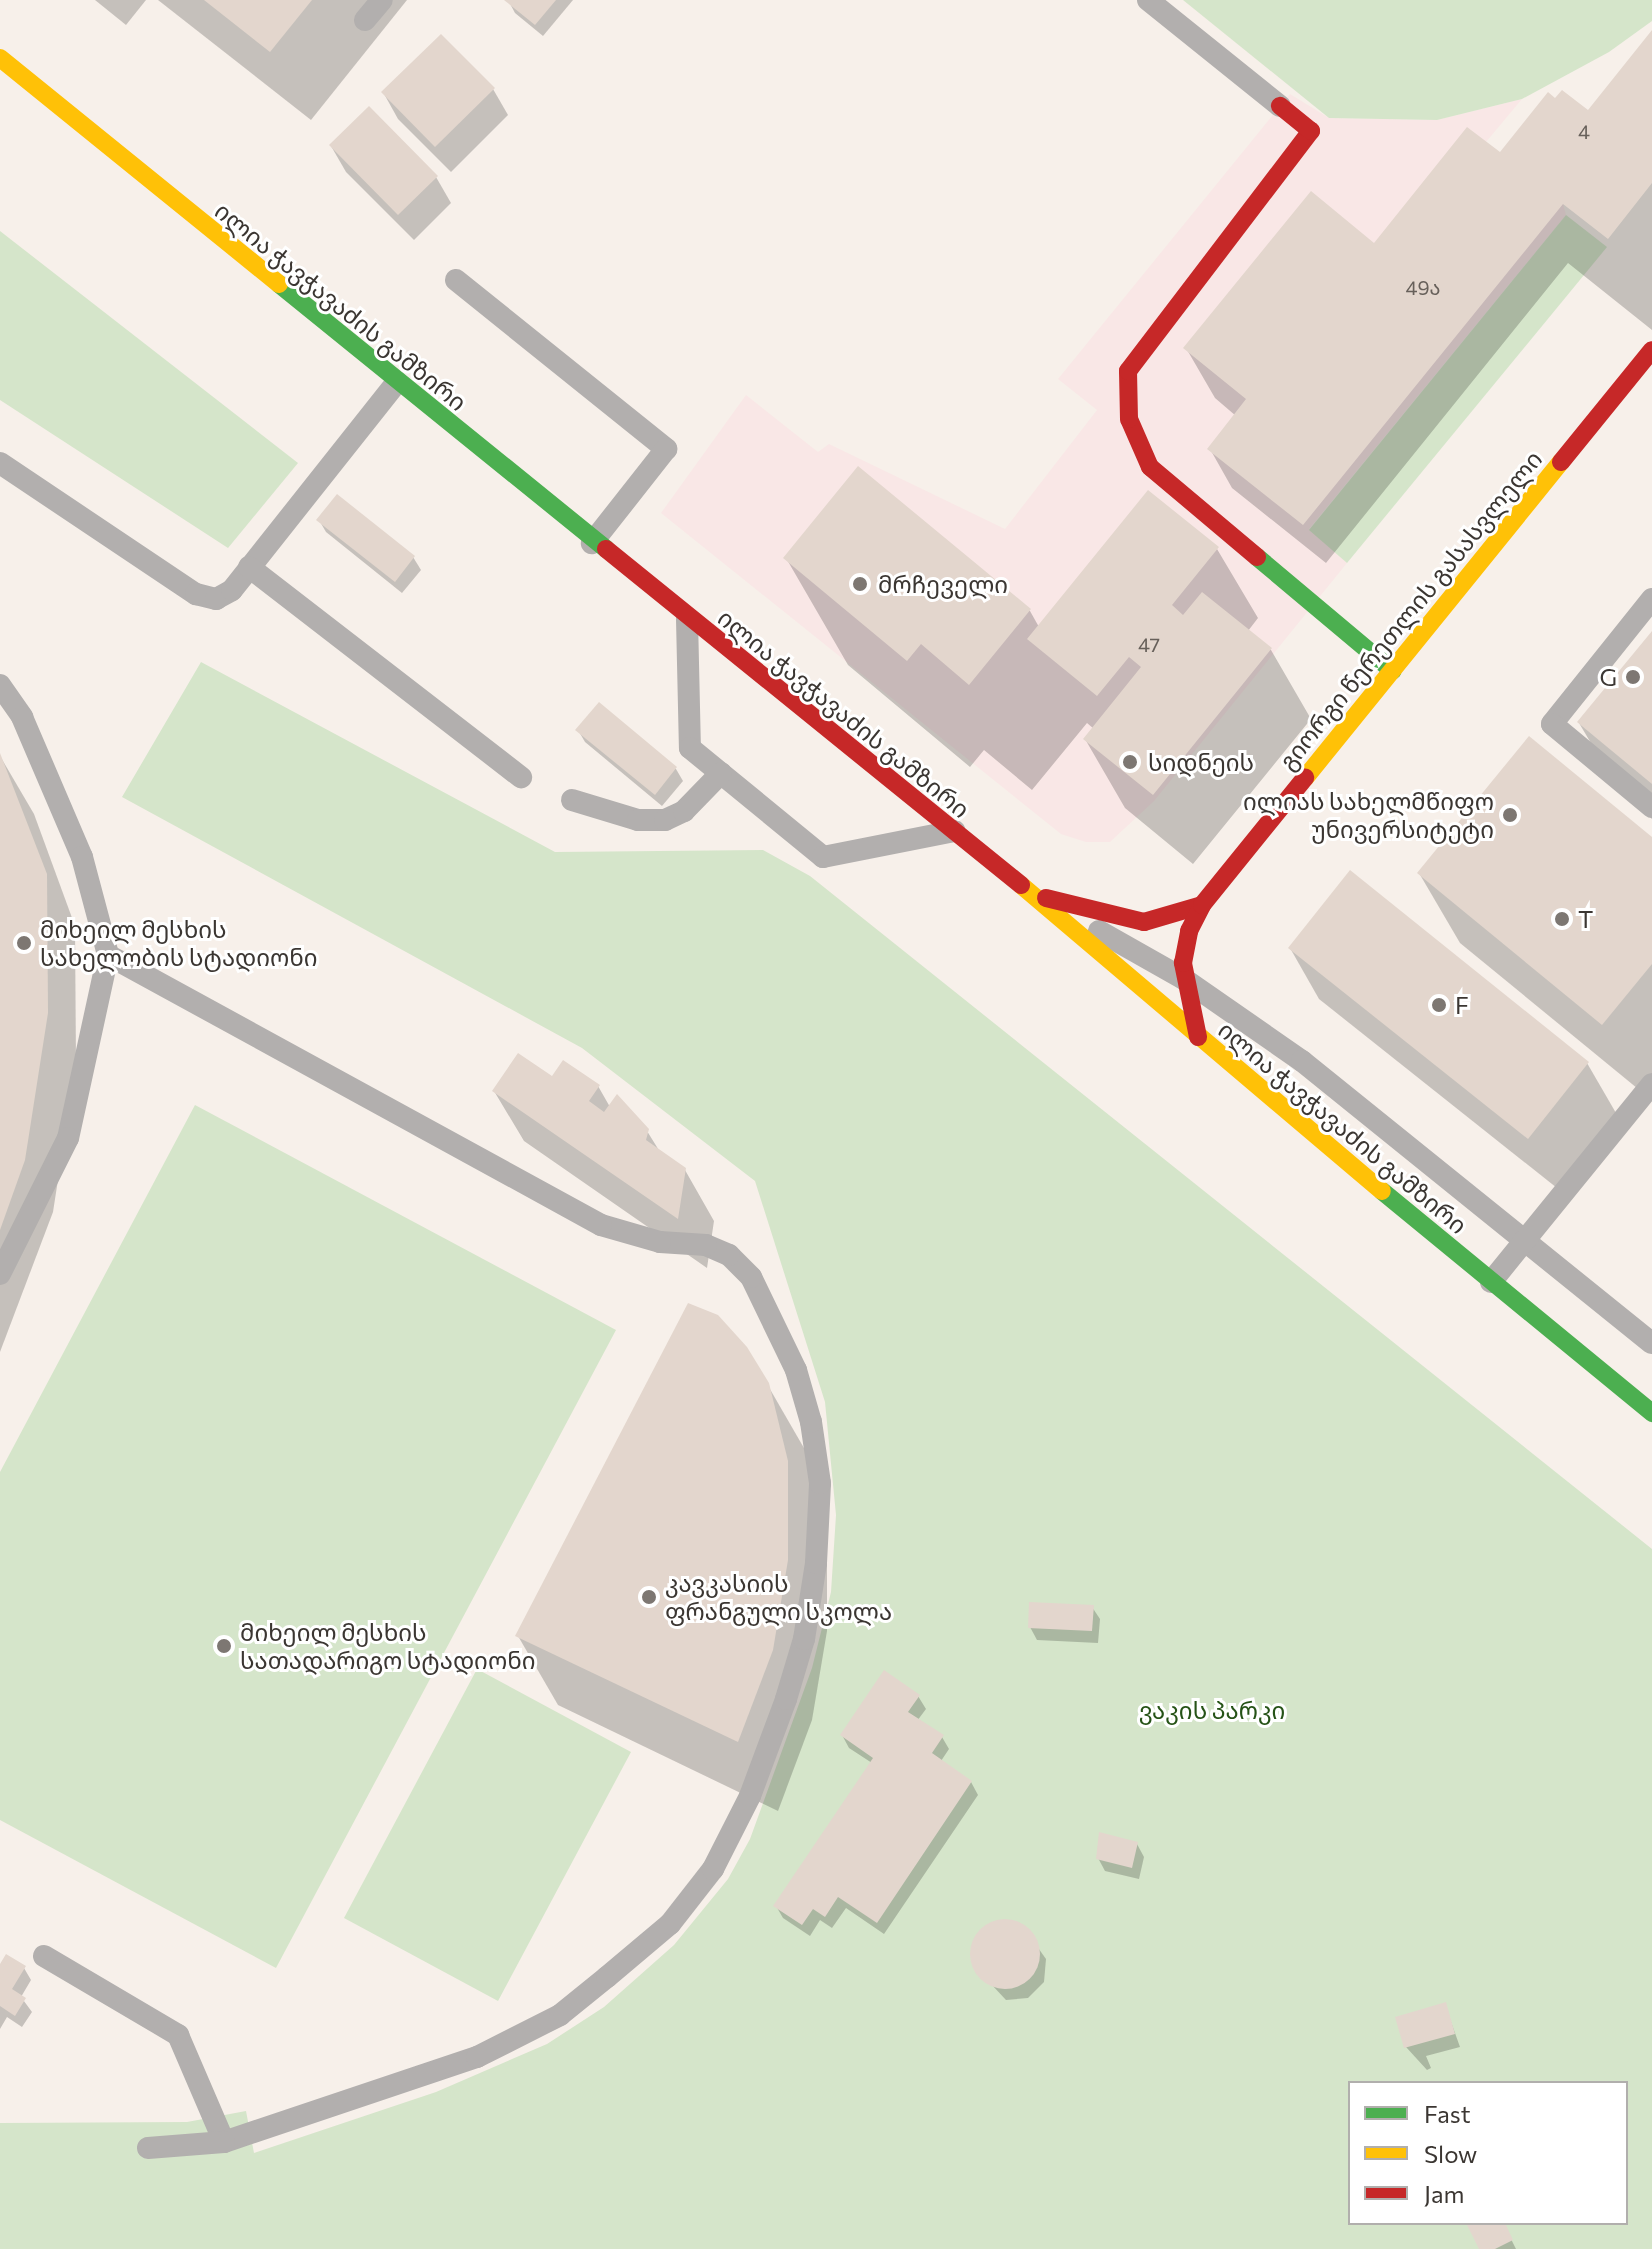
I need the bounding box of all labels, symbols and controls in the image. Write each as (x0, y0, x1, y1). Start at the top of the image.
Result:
house number: 4 (1578, 119, 1590, 143)
street label: ილია ჭავჭავაძის გამზირი (209, 196, 473, 416)
house number: 49ა (1405, 275, 1441, 299)
street label: გიორგი წერეთლის გასასვლელი (1272, 445, 1548, 775)
place label: მრჩეველი (878, 570, 1008, 598)
marker: მრჩეველი (849, 573, 871, 595)
street label: ილია ჭავჭავაძის გამზირი (712, 603, 976, 823)
house number: 47 (1138, 632, 1160, 656)
place label: G (1599, 663, 1617, 691)
marker: G (1624, 668, 1642, 686)
place label: სიდნეის (1148, 748, 1254, 776)
marker: სიდნეის (1119, 751, 1141, 773)
place label: ილიას სახელმწიფო უნივერსიტეტი (1243, 787, 1494, 843)
marker: ილიას სახელმწიფო უნივერსიტეტი (1501, 806, 1519, 824)
place label: T (1578, 905, 1593, 933)
marker: T (1553, 910, 1571, 928)
place label: მიხეილ მესხის სახელობის სტადიონი (40, 915, 318, 971)
marker: მიხეილ მესხის სახელობის სტადიონი (15, 934, 33, 952)
place label: F (1455, 991, 1469, 1019)
marker: F (1430, 996, 1448, 1014)
street label: ილია ჭავჭავაძის გამზირი (1213, 1015, 1473, 1239)
place label: კავკასიის ფრანგული სკოლა (665, 1569, 892, 1625)
marker: კავკასიის ფრანგული სკოლა (640, 1588, 658, 1606)
place label: მიხეილ მესხის სათადარიგო სტადიონი (240, 1618, 535, 1674)
marker: მიხეილ მესხის სათადარიგო სტადიონი (215, 1637, 233, 1655)
park label: ვაკის პარკი (1139, 1696, 1285, 1724)
legend (1348, 2081, 1628, 2225)
text: Fast (1424, 2099, 1471, 2128)
text: Slow (1424, 2139, 1477, 2168)
text: Jam (1424, 2179, 1464, 2208)

